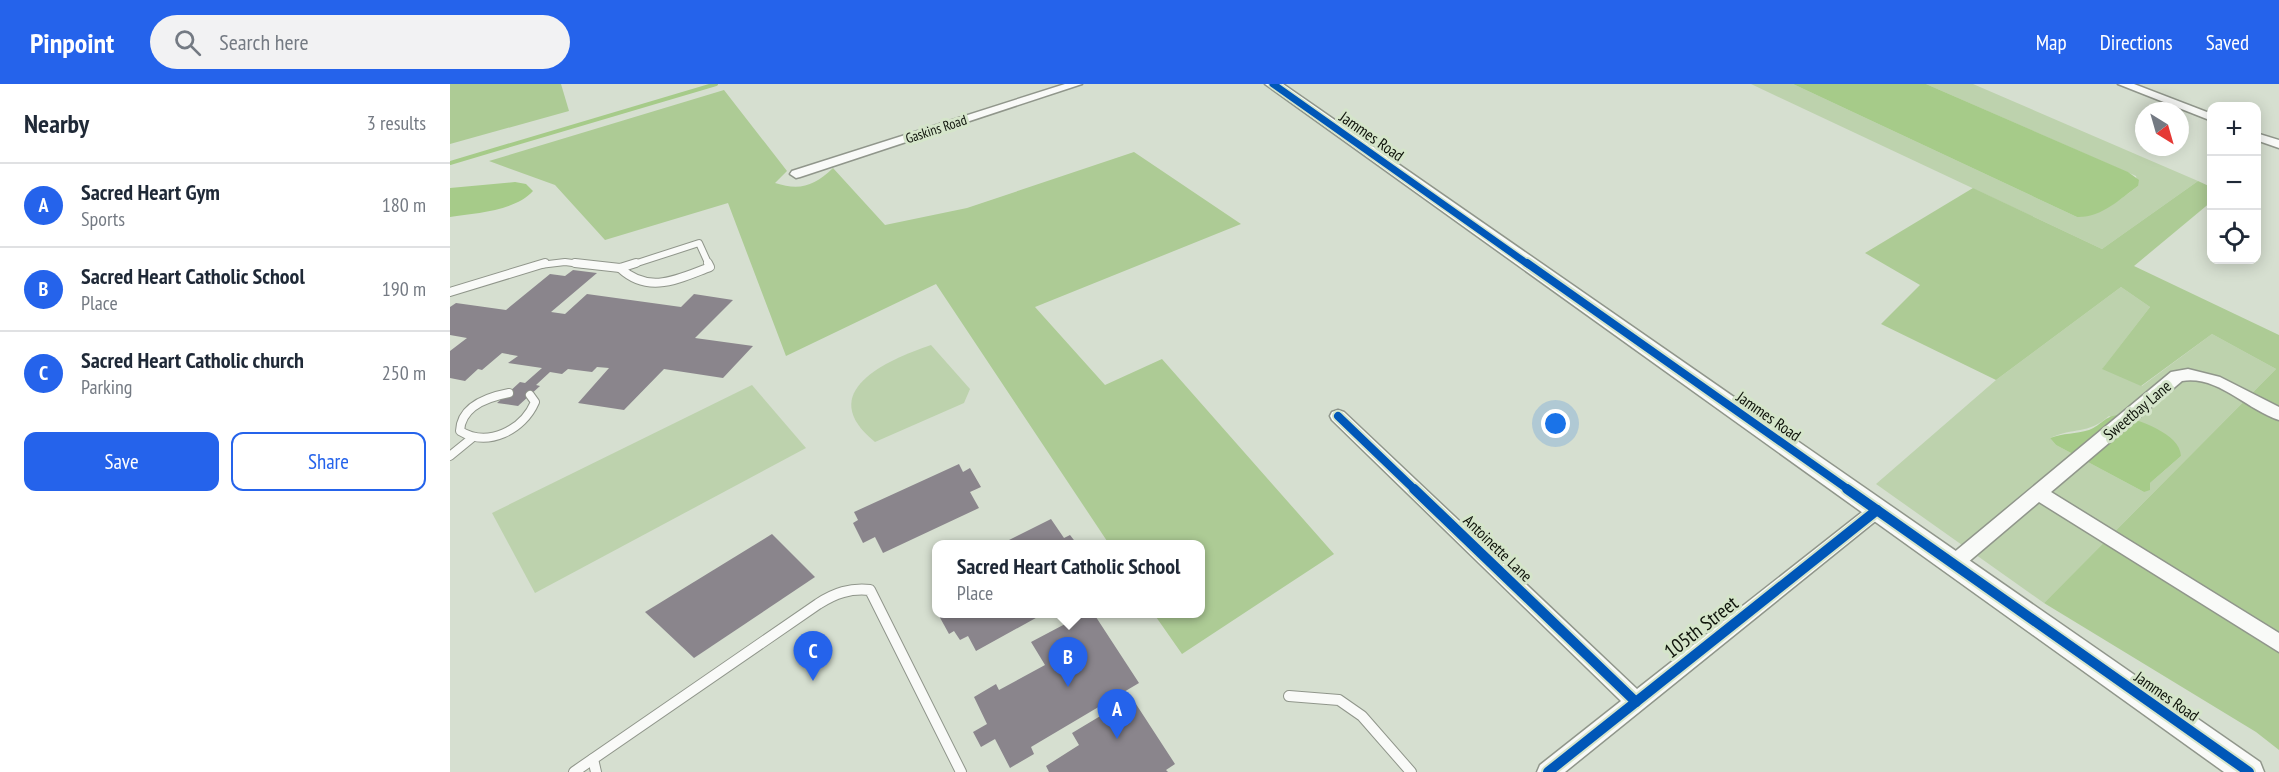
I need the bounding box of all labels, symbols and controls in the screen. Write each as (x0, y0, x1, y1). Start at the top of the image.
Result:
search box (150, 15, 570, 69)
text: Pinpoint (30, 24, 114, 61)
icon: search (171, 26, 204, 59)
text: Search here (219, 28, 309, 56)
text: Map (2036, 29, 2067, 56)
text: Directions (2100, 29, 2173, 56)
text: Saved (2206, 29, 2249, 56)
north arrow (2135, 102, 2189, 156)
map controls (2207, 102, 2261, 264)
button: + (2207, 102, 2261, 156)
street label: Jammes Road (1335, 106, 1408, 165)
text: Nearby (24, 107, 89, 140)
text: 3 results (367, 110, 426, 136)
street label: Gaskins Road (903, 111, 969, 147)
button: − (2207, 156, 2261, 210)
text: Sacred Heart Gym (81, 178, 220, 206)
text: A (38, 192, 49, 218)
text: 180 m (382, 192, 426, 218)
text: Sports (81, 206, 125, 232)
button: locate (2207, 210, 2261, 264)
text: Sacred Heart Catholic School (81, 262, 305, 290)
text: B (39, 276, 48, 302)
text: 190 m (382, 276, 426, 302)
text: Place (81, 290, 118, 316)
text: Sacred Heart Catholic church (81, 346, 304, 374)
text: C (39, 360, 48, 386)
text: 250 m (382, 360, 426, 386)
text: Parking (81, 374, 132, 400)
street label: Sweetbay Lane (2099, 376, 2175, 444)
street label: Jammes Road (1732, 386, 1805, 445)
your location (1541, 409, 1570, 438)
button: Save (24, 432, 219, 491)
button: Share (231, 432, 426, 491)
street label: Antoinette Lane (1459, 510, 1537, 586)
popup (932, 540, 1205, 618)
text: Sacred Heart Catholic School (957, 552, 1180, 580)
text: Place (957, 580, 993, 606)
street label: 105th Street (1659, 590, 1744, 664)
pin: C (794, 632, 832, 681)
pin: B (1048, 638, 1088, 687)
street label: Jammes Road (2130, 666, 2203, 725)
pin: A (1098, 690, 1136, 739)

